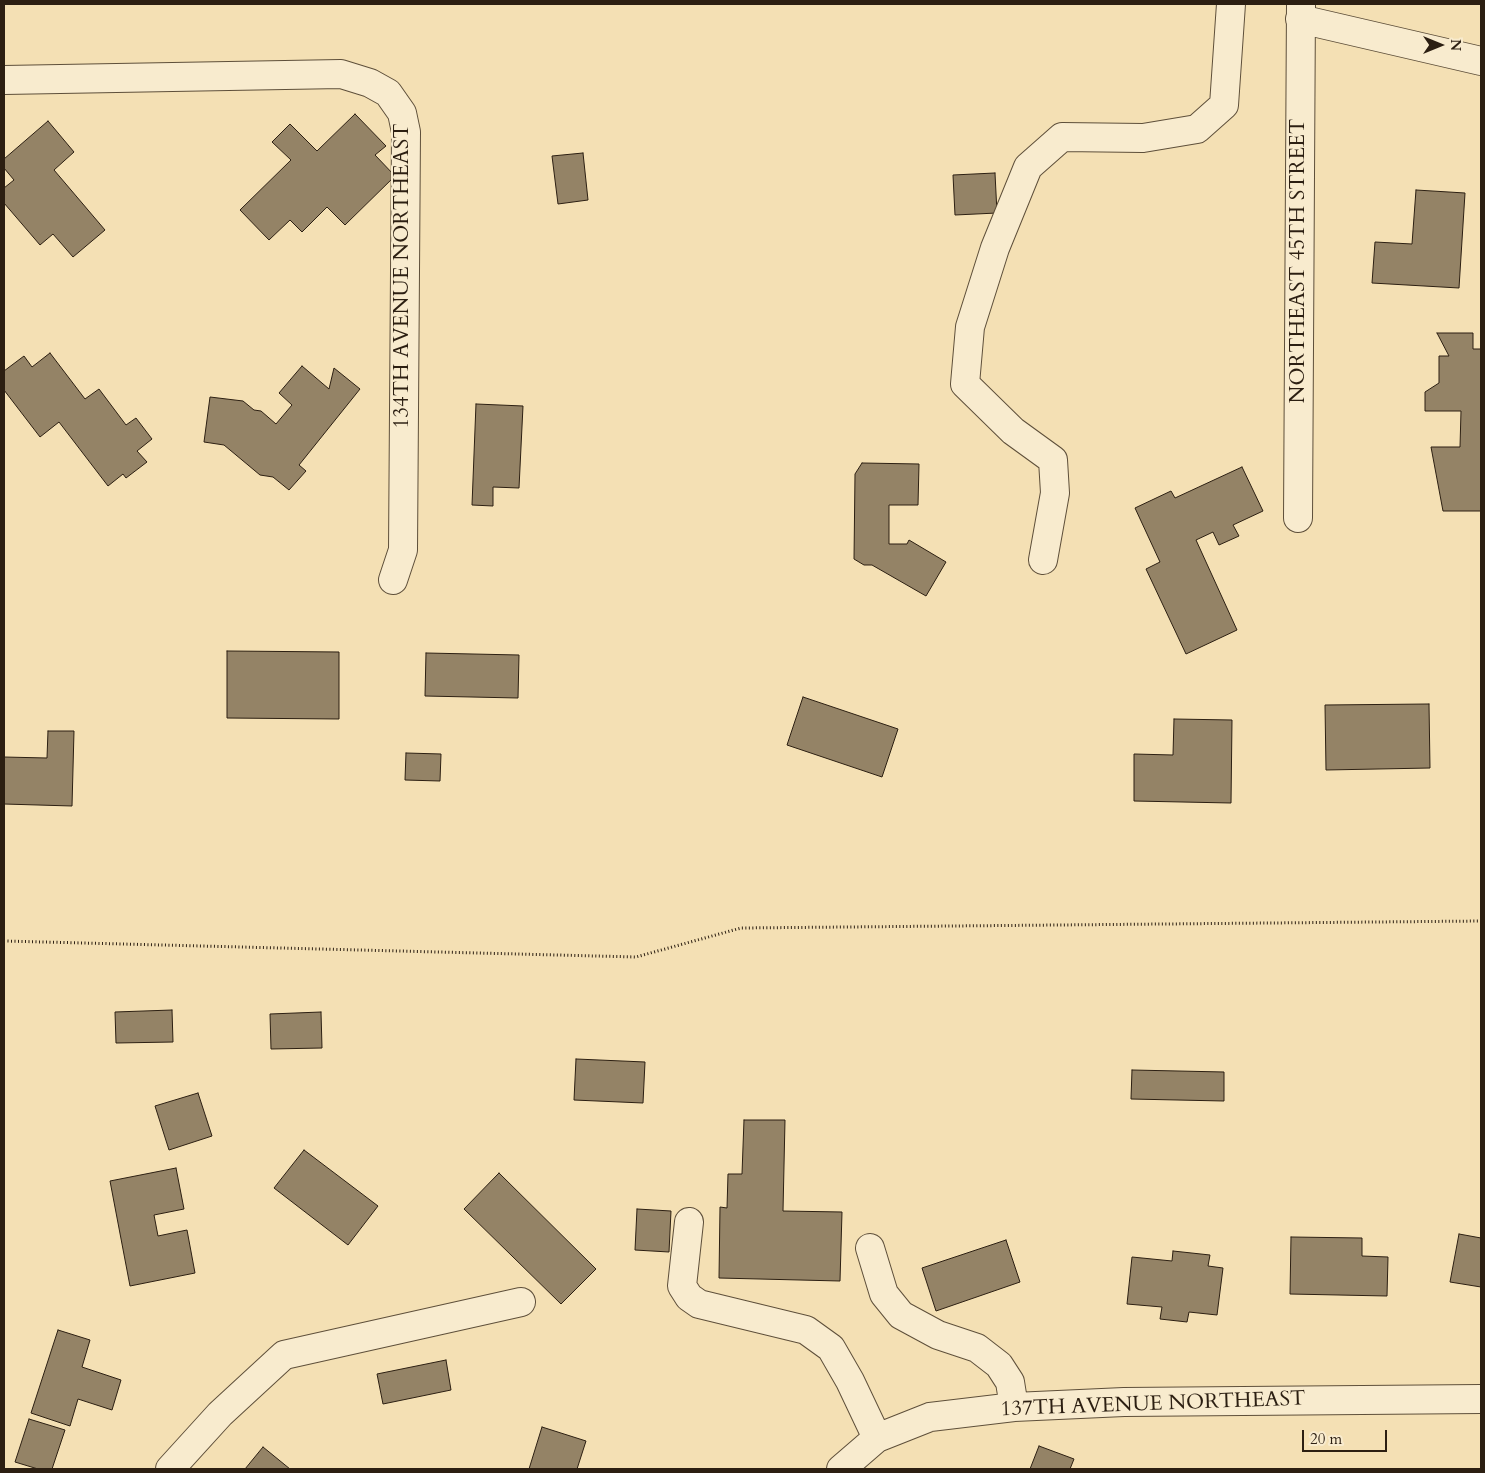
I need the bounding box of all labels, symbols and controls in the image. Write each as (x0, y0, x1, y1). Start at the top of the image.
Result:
north arrow (1415, 20, 1465, 70)
text: N (1446, 39, 1465, 51)
street label: NORTHEAST 45TH STREET (1286, 119, 1312, 403)
street label: 134TH AVENUE NORTHEAST (390, 123, 416, 429)
street label: 137TH AVENUE NORTHEAST (1000, 1387, 1306, 1423)
scale bar (1305, 1420, 1390, 1452)
text: 20 m (1310, 1429, 1342, 1449)

